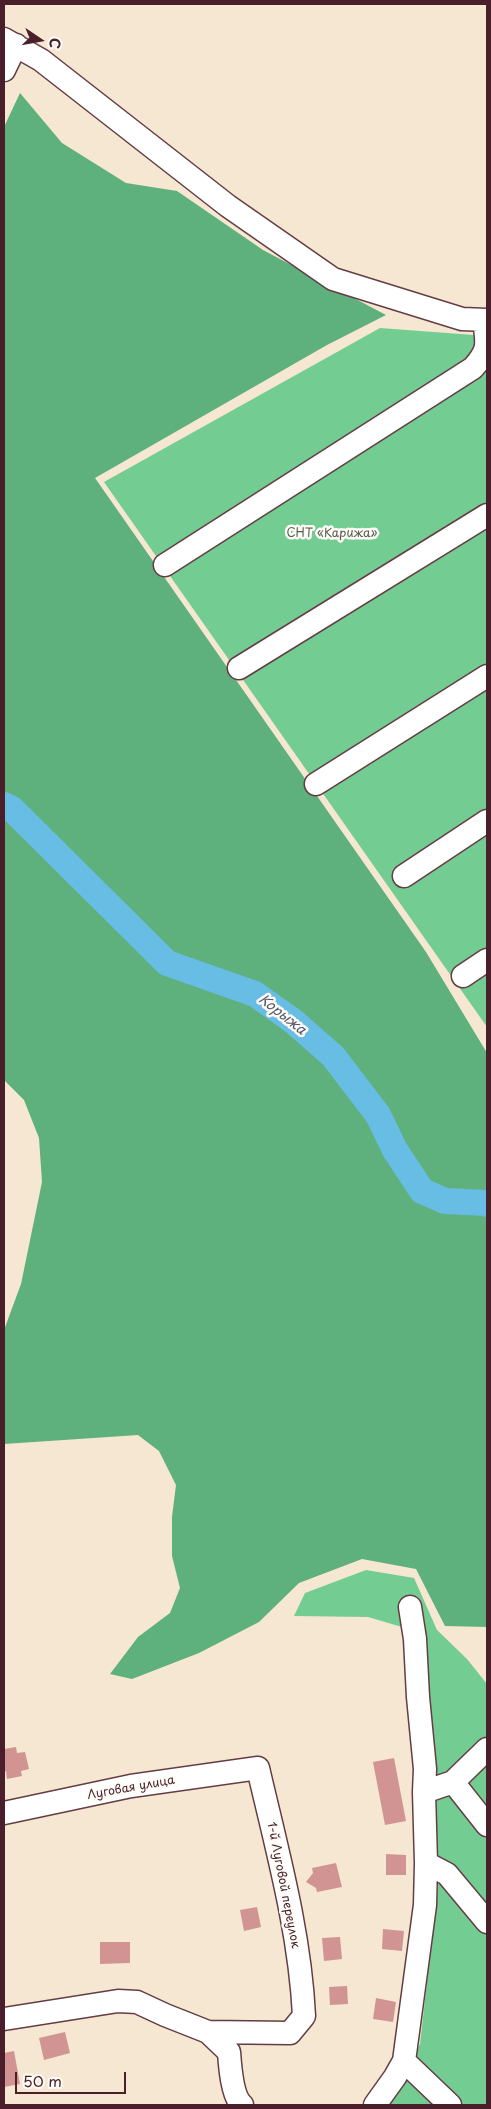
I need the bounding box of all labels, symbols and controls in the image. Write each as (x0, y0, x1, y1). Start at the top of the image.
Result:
north arrow (15, 15, 65, 65)
text: С (44, 36, 67, 51)
park label: СНТ «Карижа» (287, 527, 377, 541)
water label: Корыжа (255, 991, 309, 1039)
street label: Луговая улица (86, 1773, 176, 1803)
street label: 1-й Луговой переулок (264, 1821, 302, 1949)
scale bar (18, 2062, 129, 2094)
text: 50 m (23, 2069, 62, 2092)

